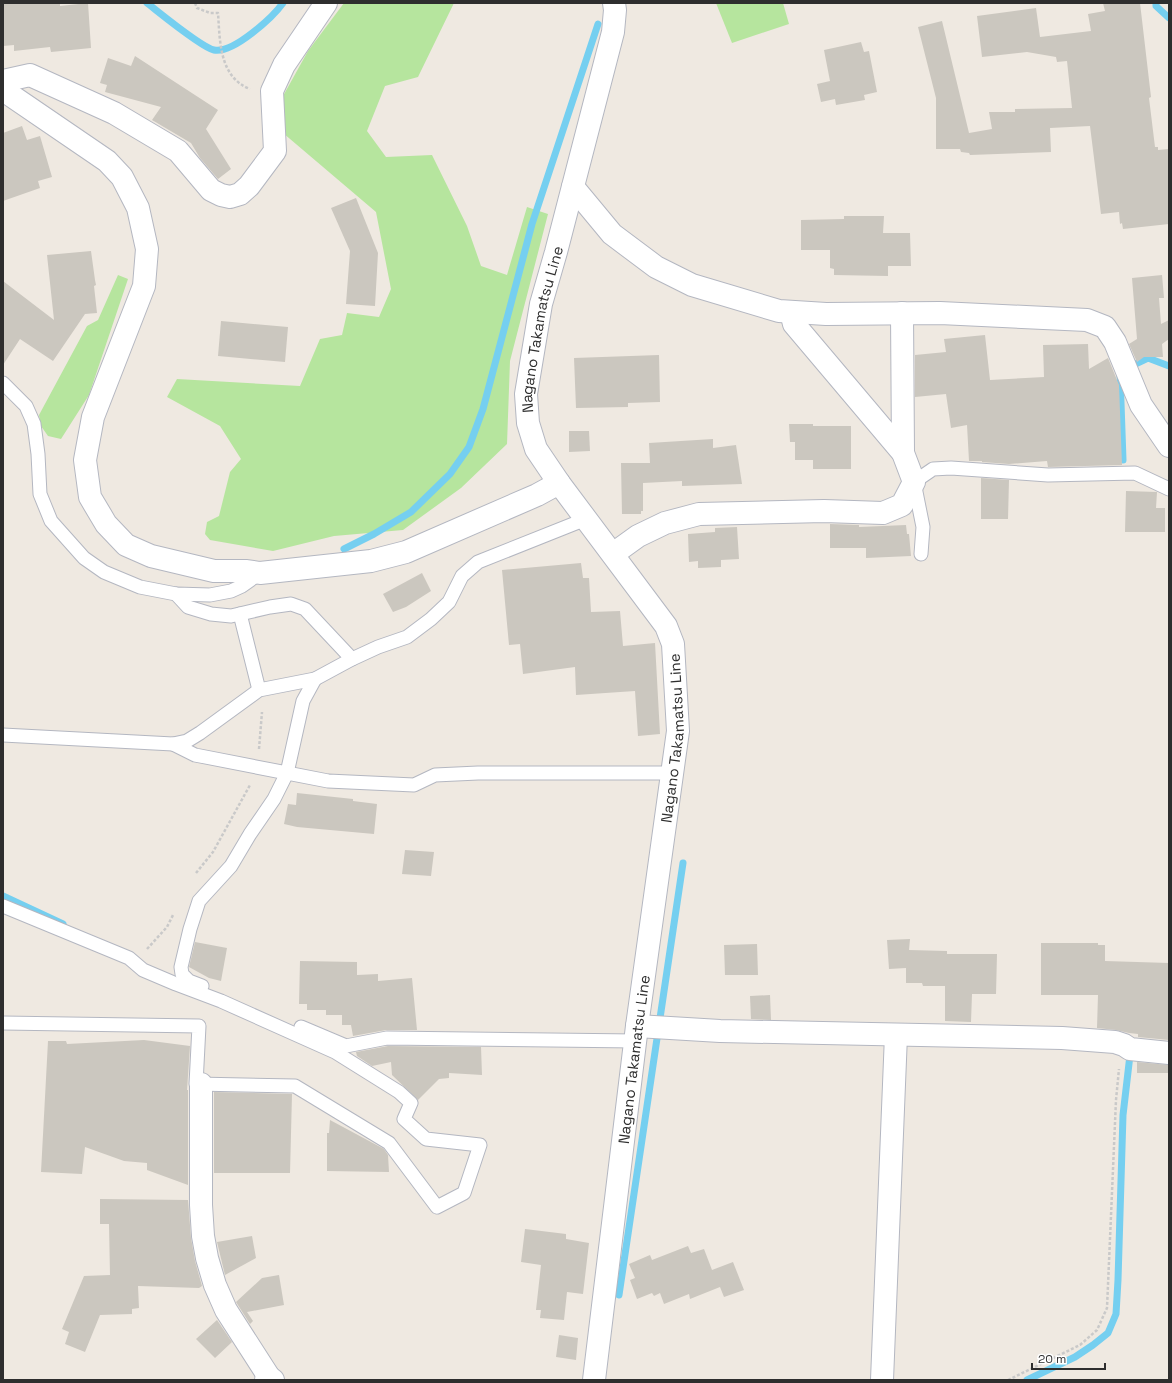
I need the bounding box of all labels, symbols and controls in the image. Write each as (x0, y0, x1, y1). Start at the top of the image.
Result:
street label: Nagano Takamatsu Line (517, 244, 567, 414)
street label: Nagano Takamatsu Line (656, 653, 688, 824)
street label: Nagano Takamatsu Line (613, 974, 654, 1145)
scale bar (1032, 1345, 1105, 1371)
text: 20 m (1038, 1351, 1066, 1367)

